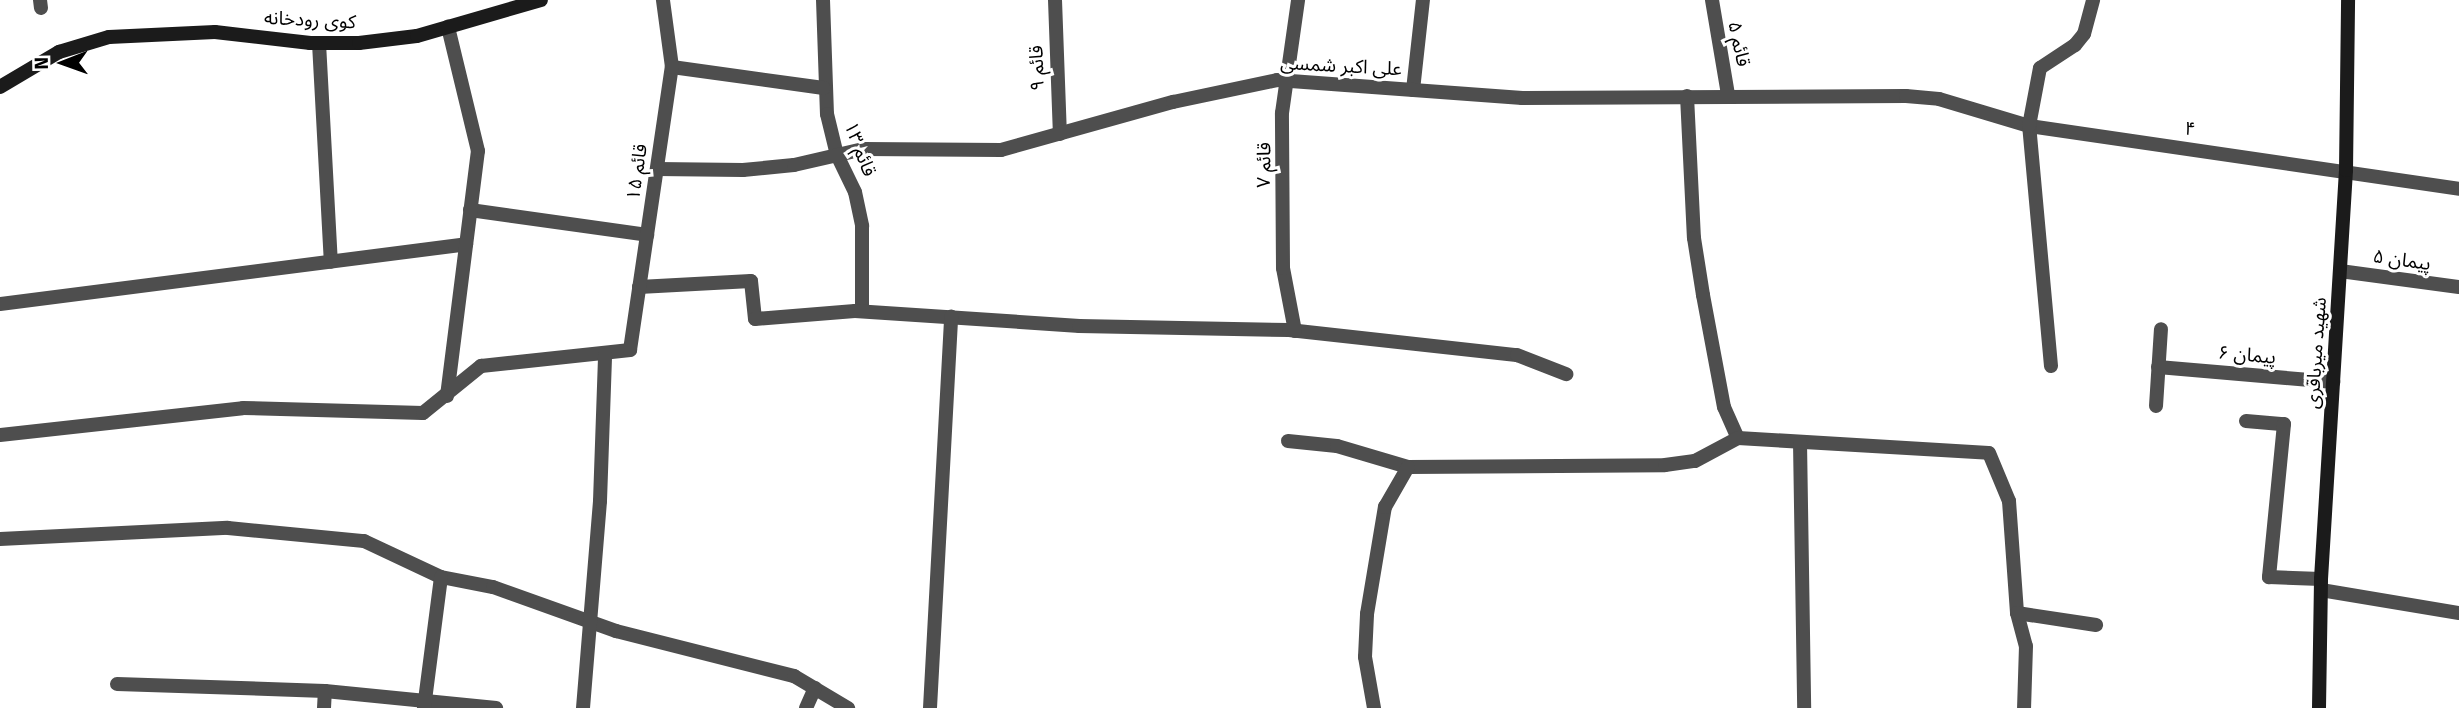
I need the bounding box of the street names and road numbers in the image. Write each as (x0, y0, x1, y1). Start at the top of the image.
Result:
street label: کوی رودخانه (264, 6, 356, 34)
street label: قائم ۵ (1723, 19, 1755, 69)
street label: قائم ۹ (1025, 45, 1049, 91)
street label: علی اکبر شمسی (1280, 51, 1402, 81)
street label: ۴ (2183, 117, 2197, 141)
street label: قائم ۱۳ (839, 119, 881, 179)
street label: قائم ۱۵ (622, 142, 652, 202)
street label: قائم ۷ (1252, 142, 1276, 188)
street label: پیمان ۵ (2372, 245, 2432, 275)
street label: شهید میرباقری (2301, 296, 2331, 410)
street label: پیمان ۶ (2217, 341, 2277, 369)

